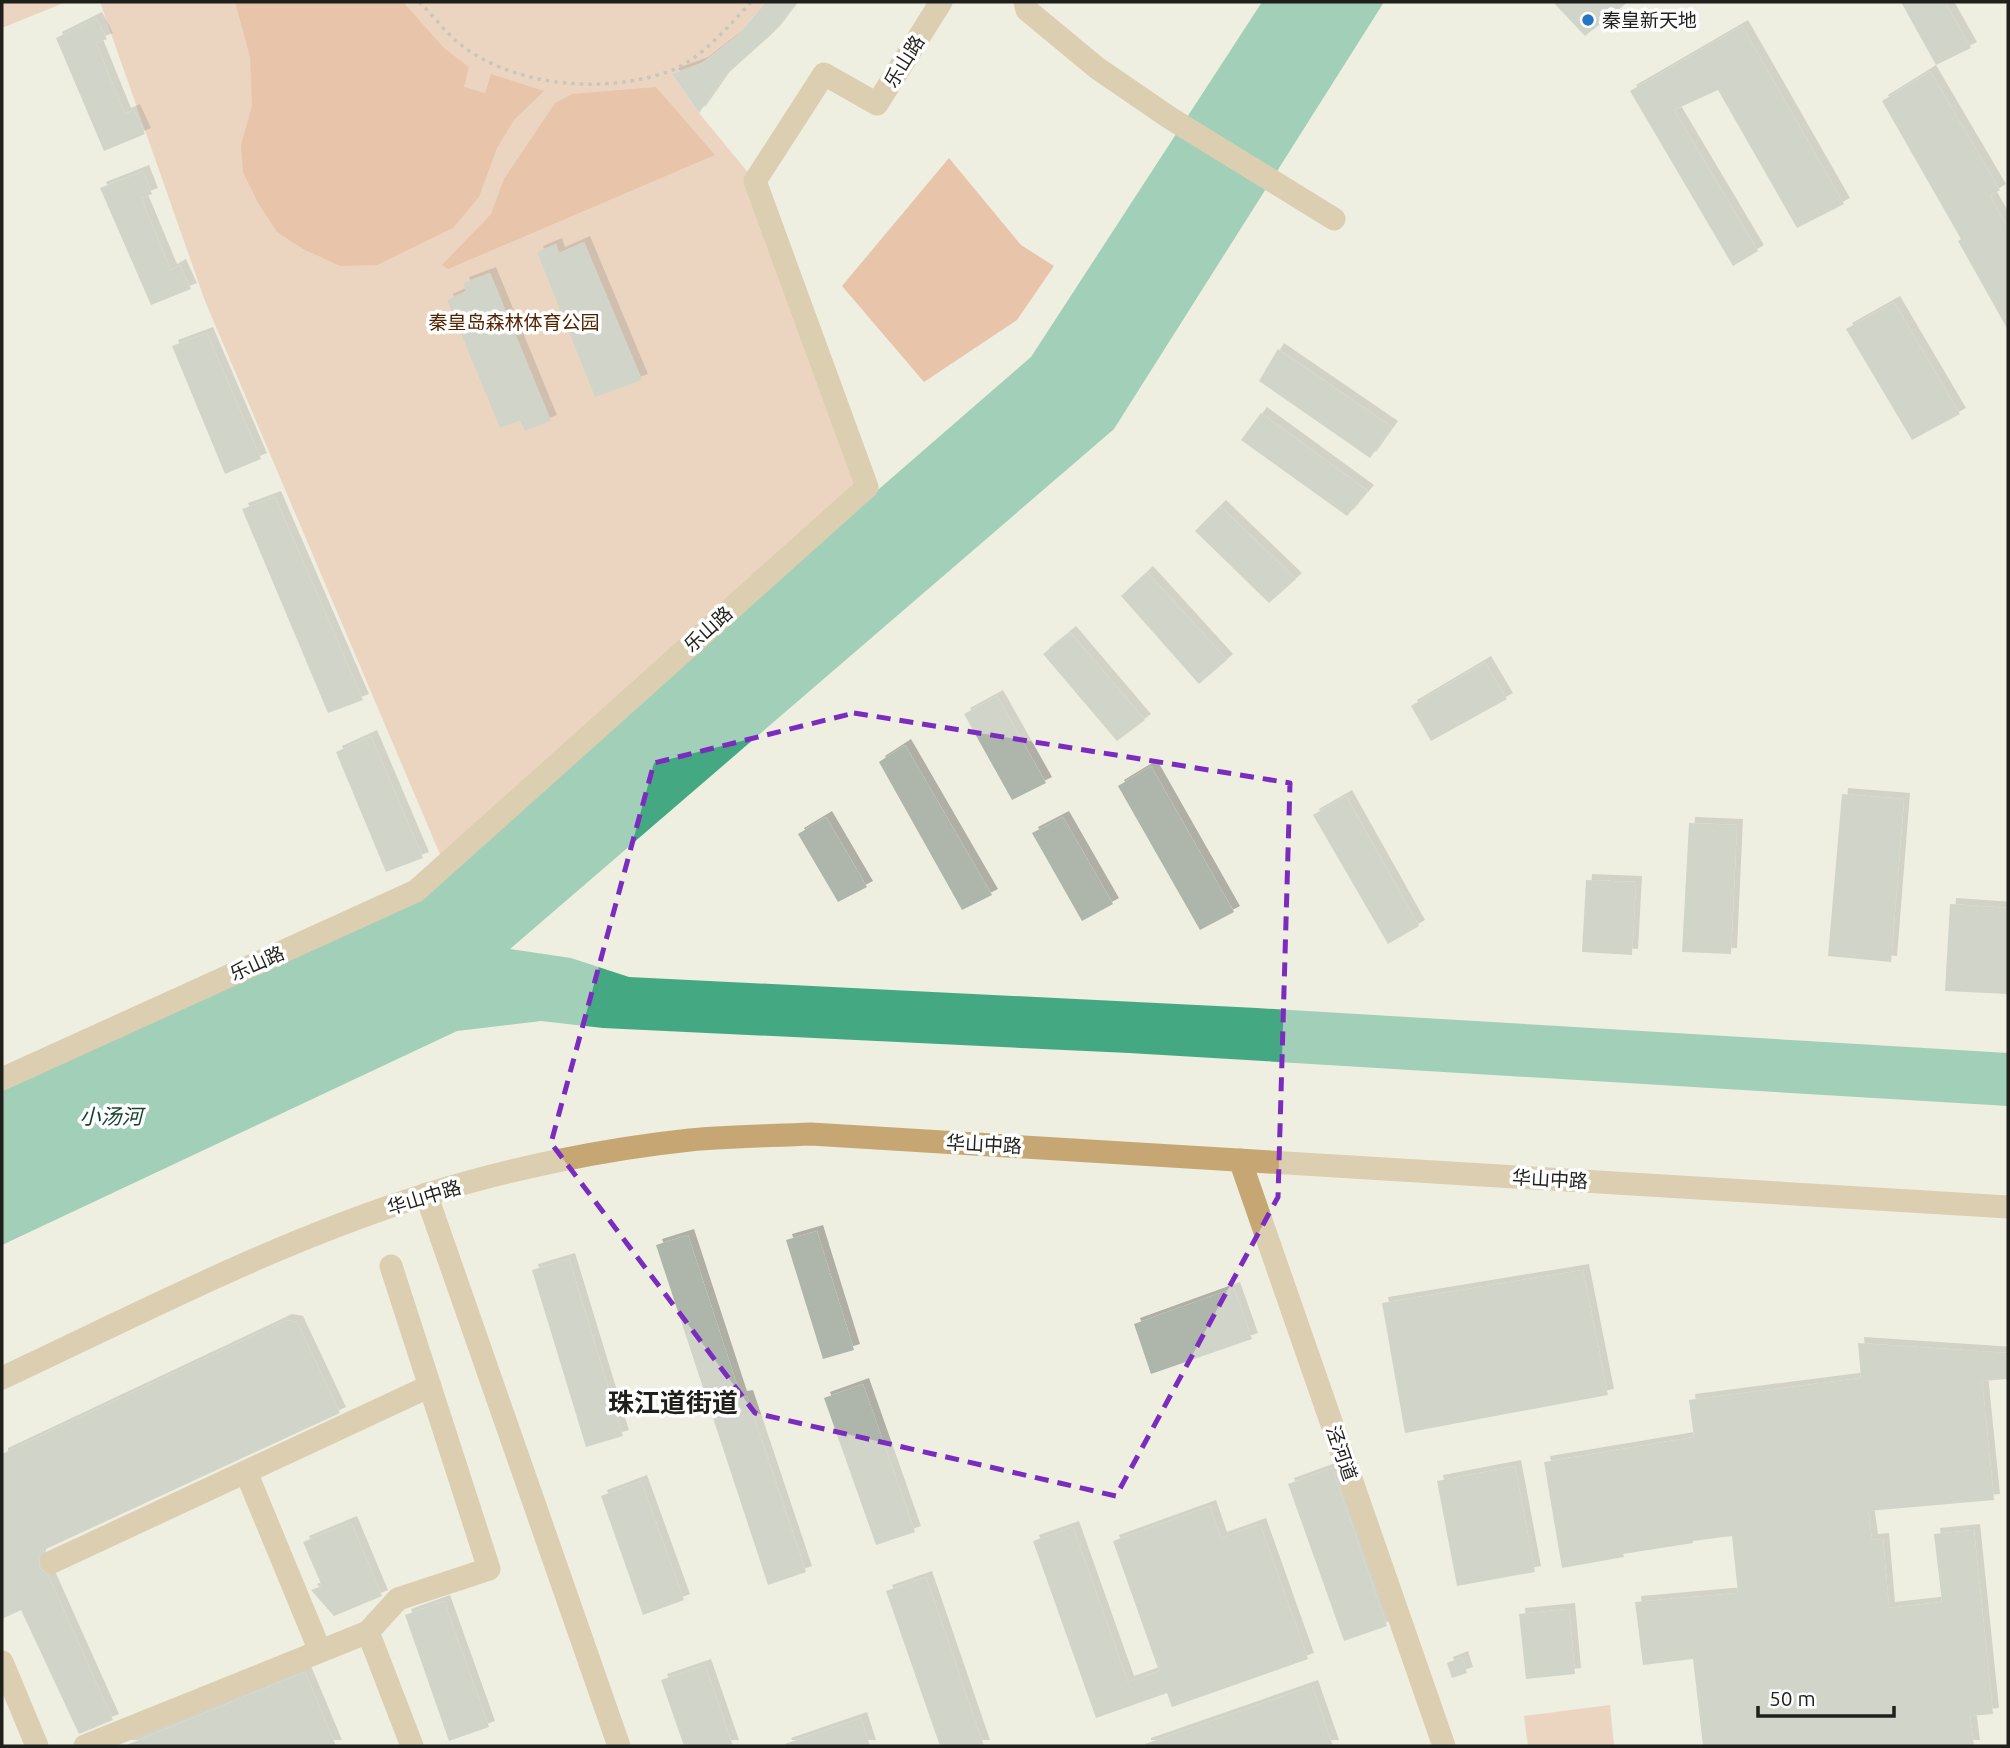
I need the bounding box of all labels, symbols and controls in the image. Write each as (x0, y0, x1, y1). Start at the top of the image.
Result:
place label: 秦皇新天地 (1602, 9, 1697, 31)
marker: 秦皇新天地 (1580, 12, 1596, 28)
street label: 乐山路 (880, 31, 928, 91)
park label: 秦皇岛森林体育公园 (428, 311, 600, 333)
street label: 乐山路 (679, 602, 737, 656)
street label: 乐山路 (226, 941, 288, 985)
water label: 小汤河 (80, 1104, 146, 1128)
street label: 华山中路 (945, 1131, 1023, 1157)
street label: 华山中路 (1511, 1166, 1589, 1192)
street label: 华山中路 (384, 1175, 464, 1219)
district label: 珠江道街道 (608, 1388, 738, 1417)
street label: 泾河道 (1322, 1422, 1362, 1484)
scale bar (1758, 1674, 1895, 1718)
text: 50 m (1769, 1686, 1816, 1710)

